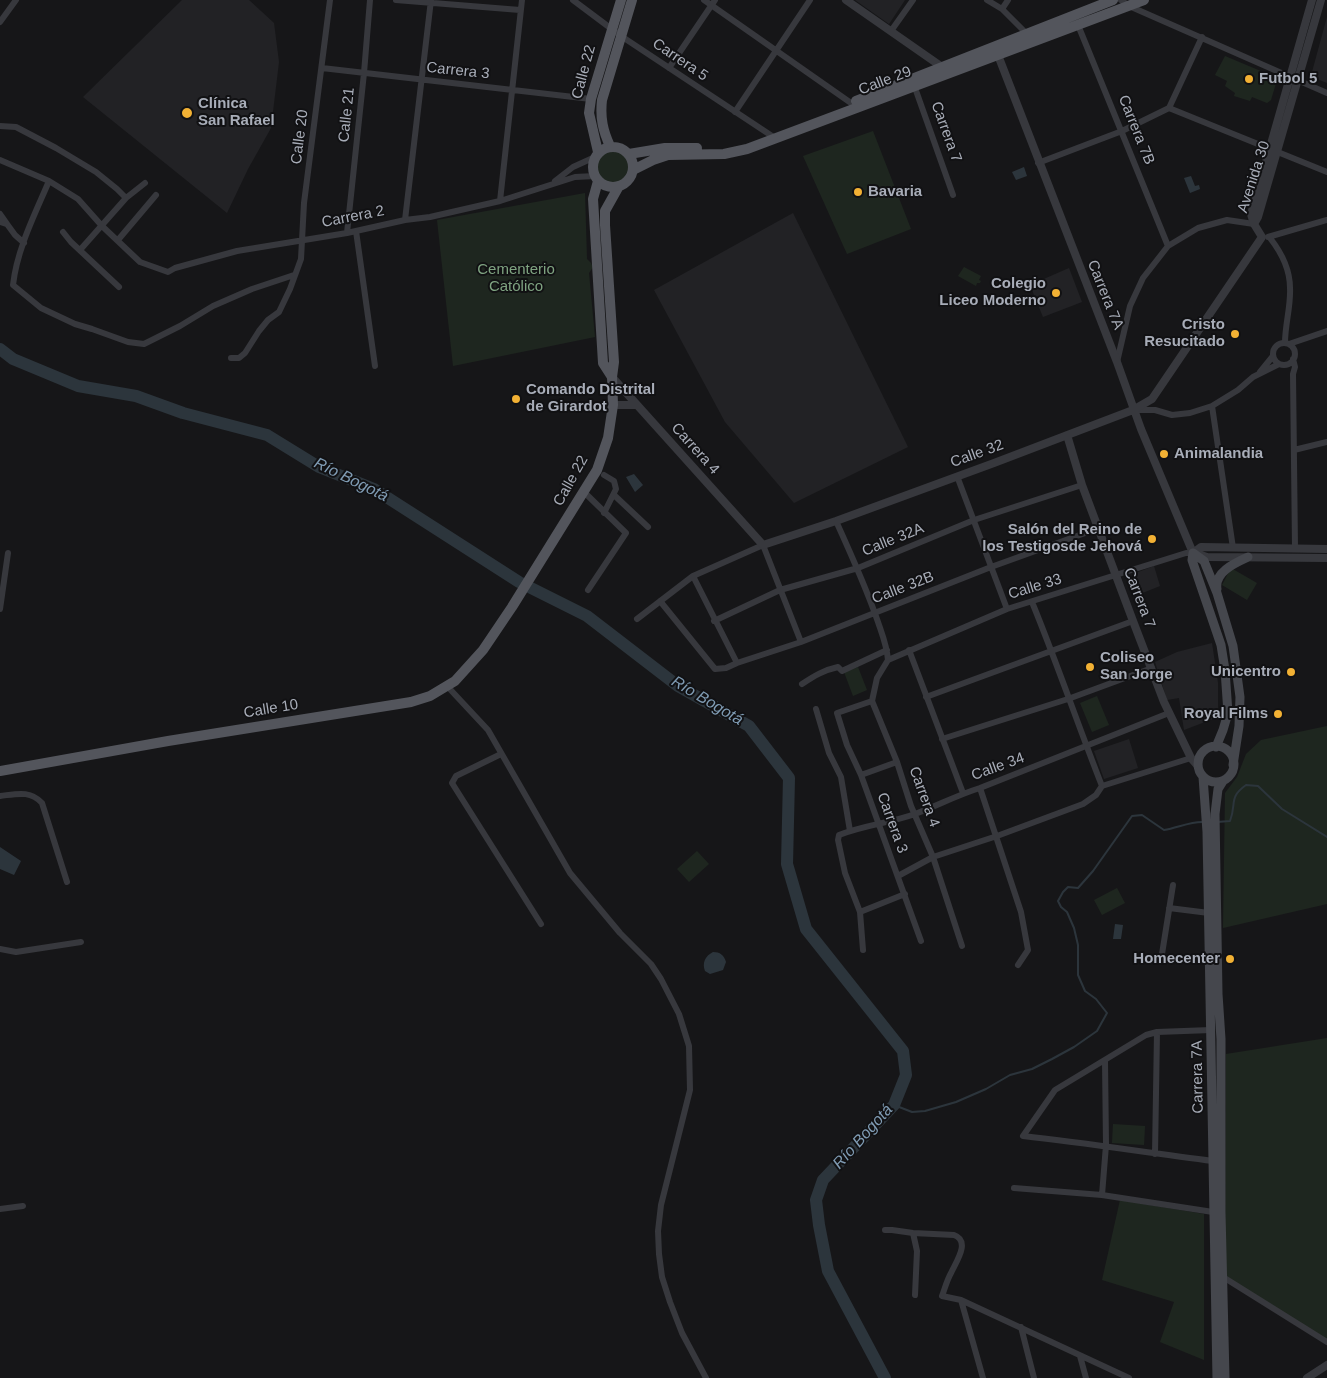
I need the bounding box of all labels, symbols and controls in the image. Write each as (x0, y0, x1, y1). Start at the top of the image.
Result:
street label: Carrera 5 (649, 35, 711, 85)
street label: Calle 22 (568, 43, 600, 101)
street label: Carrera 3 (426, 59, 490, 83)
street label: Calle 29 (856, 63, 914, 99)
place label: Futbol 5 (1259, 70, 1317, 88)
marker: Futbol 5 (1243, 73, 1255, 85)
street label: Calle 21 (335, 87, 359, 143)
street label: Carrera 7B (1114, 93, 1158, 167)
place label: Clínica San Rafael (198, 95, 275, 130)
street label: Carrera 7 (927, 99, 965, 165)
marker: Clínica San Rafael (180, 106, 194, 120)
street label: Calle 20 (288, 109, 312, 165)
street label: Avenida 30 (1234, 139, 1274, 215)
place label: Bavaria (868, 183, 922, 201)
marker: Bavaria (852, 186, 864, 198)
street label: Carrera 2 (320, 202, 386, 232)
street label: Carrera 7A (1083, 258, 1127, 332)
park label: Cementerio Católico (477, 261, 555, 296)
place label: Colegio Liceo Moderno (939, 275, 1046, 310)
marker: Colegio Liceo Moderno (1050, 287, 1062, 299)
place label: Cristo Resucitado (1144, 316, 1225, 351)
marker: Cristo Resucitado (1229, 328, 1241, 340)
place label: Comando Distrital de Girardot (526, 381, 655, 416)
marker: Comando Distrital de Girardot (510, 393, 522, 405)
street label: Carrera 4 (667, 419, 723, 479)
street label: Calle 32 (948, 436, 1006, 472)
place label: Animalandia (1174, 445, 1263, 463)
marker: Animalandia (1158, 448, 1170, 460)
street label: Calle 22 (550, 453, 592, 509)
water label: Río Bogotá (311, 454, 391, 506)
street label: Calle 32A (859, 519, 927, 561)
place label: Salón del Reino de los Testigosde Jehová (982, 521, 1142, 556)
marker: Salón del Reino de los Testigosde Jehová (1146, 533, 1158, 545)
street label: Carrera 7 (1119, 565, 1159, 631)
street label: Calle 32B (869, 568, 937, 608)
street label: Calle 33 (1006, 570, 1064, 604)
place label: Coliseo San Jorge (1100, 649, 1173, 684)
marker: Coliseo San Jorge (1084, 661, 1096, 673)
place label: Unicentro (1211, 663, 1281, 681)
marker: Unicentro (1285, 666, 1297, 678)
water label: Río Bogotá (668, 672, 746, 730)
street label: Calle 10 (242, 696, 300, 722)
place label: Royal Films (1184, 705, 1268, 723)
marker: Royal Films (1272, 708, 1284, 720)
street label: Calle 34 (969, 749, 1027, 785)
street label: Carrera 4 (905, 764, 943, 830)
street label: Carrera 3 (873, 790, 911, 856)
place label: Homecenter (1133, 950, 1220, 968)
marker: Homecenter (1224, 953, 1236, 965)
street label: Carrera 7A (1188, 1040, 1208, 1114)
water label: Río Bogotá (829, 1101, 897, 1173)

